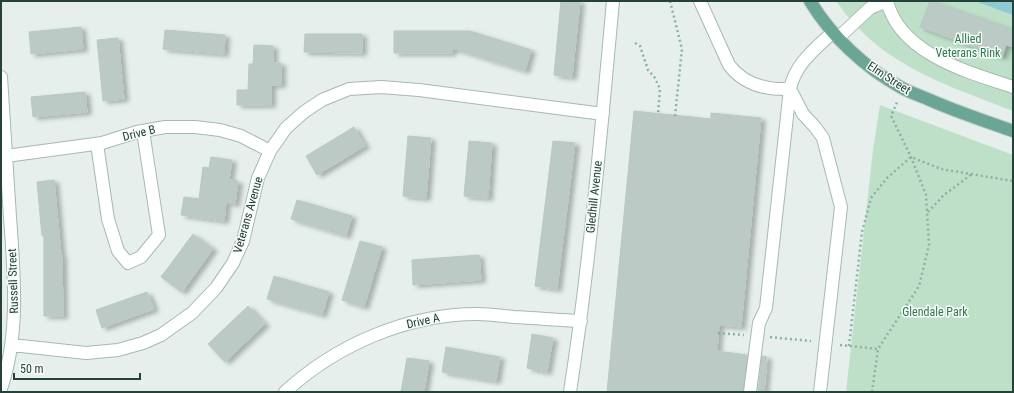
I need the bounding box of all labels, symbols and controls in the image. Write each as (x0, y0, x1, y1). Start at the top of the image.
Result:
park label: Allied Veterans Rink (936, 32, 1001, 60)
street label: Elm Street (865, 59, 914, 97)
street label: Drive B (121, 122, 157, 144)
street label: Gledhill Avenue (583, 160, 605, 234)
street label: Veterans Avenue (230, 175, 266, 255)
street label: Russell Street (5, 248, 21, 314)
park label: Glendale Park (902, 305, 968, 319)
street label: Drive A (405, 311, 441, 331)
scale bar (14, 355, 140, 381)
text: 50 m (20, 362, 44, 376)

